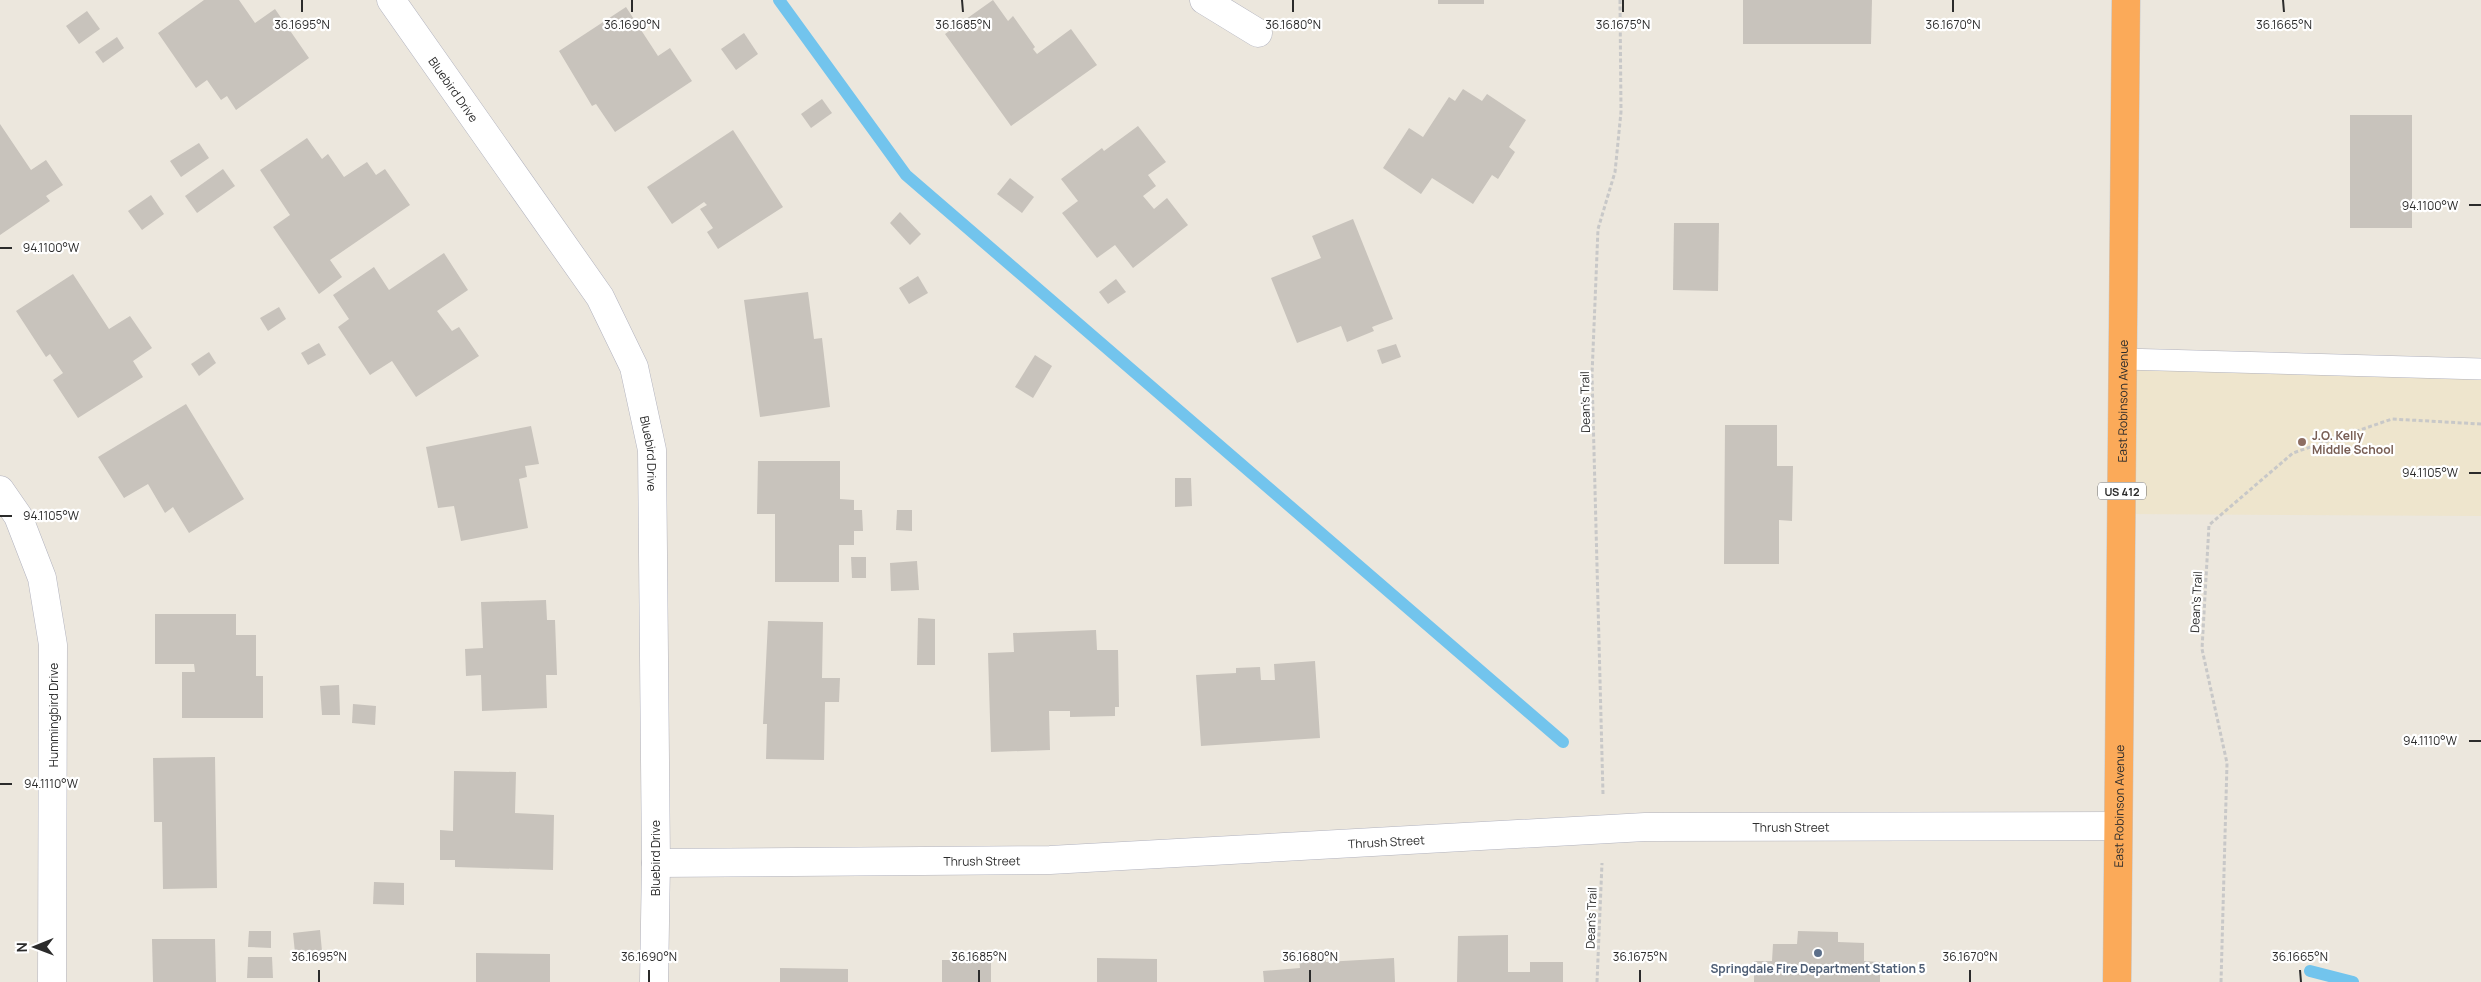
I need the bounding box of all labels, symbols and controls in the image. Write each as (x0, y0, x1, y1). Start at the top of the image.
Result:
text: 36.1695°N (274, 16, 330, 33)
text: 36.1690°N (604, 16, 660, 33)
text: 36.1685°N (935, 16, 991, 33)
text: 36.1680°N (1265, 16, 1321, 33)
text: 36.1675°N (1596, 16, 1650, 33)
text: 36.1670°N (1926, 16, 1980, 33)
text: 36.1665°N (2256, 16, 2312, 33)
street label: Bluebird Drive (425, 53, 483, 125)
text: 94.1100°W (2402, 197, 2459, 214)
text: 94.1100°W (23, 239, 80, 256)
street label: East Robinson Avenue (2113, 340, 2131, 463)
street label: Dean's Trail (1576, 371, 1594, 433)
street label: Bluebird Drive (636, 414, 661, 491)
place label: J.O. Kelly Middle School (2312, 427, 2394, 458)
marker: J.O. Kelly Middle School (2296, 436, 2308, 448)
text: 94.1105°W (2402, 464, 2459, 481)
road number: US 412 (2098, 482, 2146, 500)
text: 94.1105°W (23, 507, 80, 524)
street label: Dean's Trail (2186, 571, 2206, 633)
street label: Hummingbird Drive (45, 663, 62, 767)
text: 94.1110°W (2403, 732, 2458, 749)
street label: East Robinson Avenue (2110, 744, 2128, 868)
text: 94.1110°W (24, 775, 79, 792)
street label: Thrush Street (1753, 818, 1830, 835)
street label: Bluebird Drive (647, 820, 664, 896)
street label: Thrush Street (1348, 831, 1426, 852)
street label: Thrush Street (943, 852, 1021, 869)
street label: Dean's Trail (1581, 887, 1601, 949)
north arrow (10, 922, 60, 972)
text: N (12, 942, 31, 952)
marker: Springdale Fire Department Station 5 (1812, 947, 1824, 959)
text: 36.1695°N (291, 948, 347, 965)
text: 36.1690°N (621, 948, 677, 965)
text: 36.1685°N (951, 948, 1007, 965)
text: 36.1680°N (1282, 948, 1338, 965)
text: 36.1675°N (1613, 948, 1667, 965)
text: 36.1670°N (1943, 948, 1997, 965)
text: 36.1665°N (2272, 948, 2328, 965)
place label: Springdale Fire Department Station 5 (1710, 960, 1926, 977)

